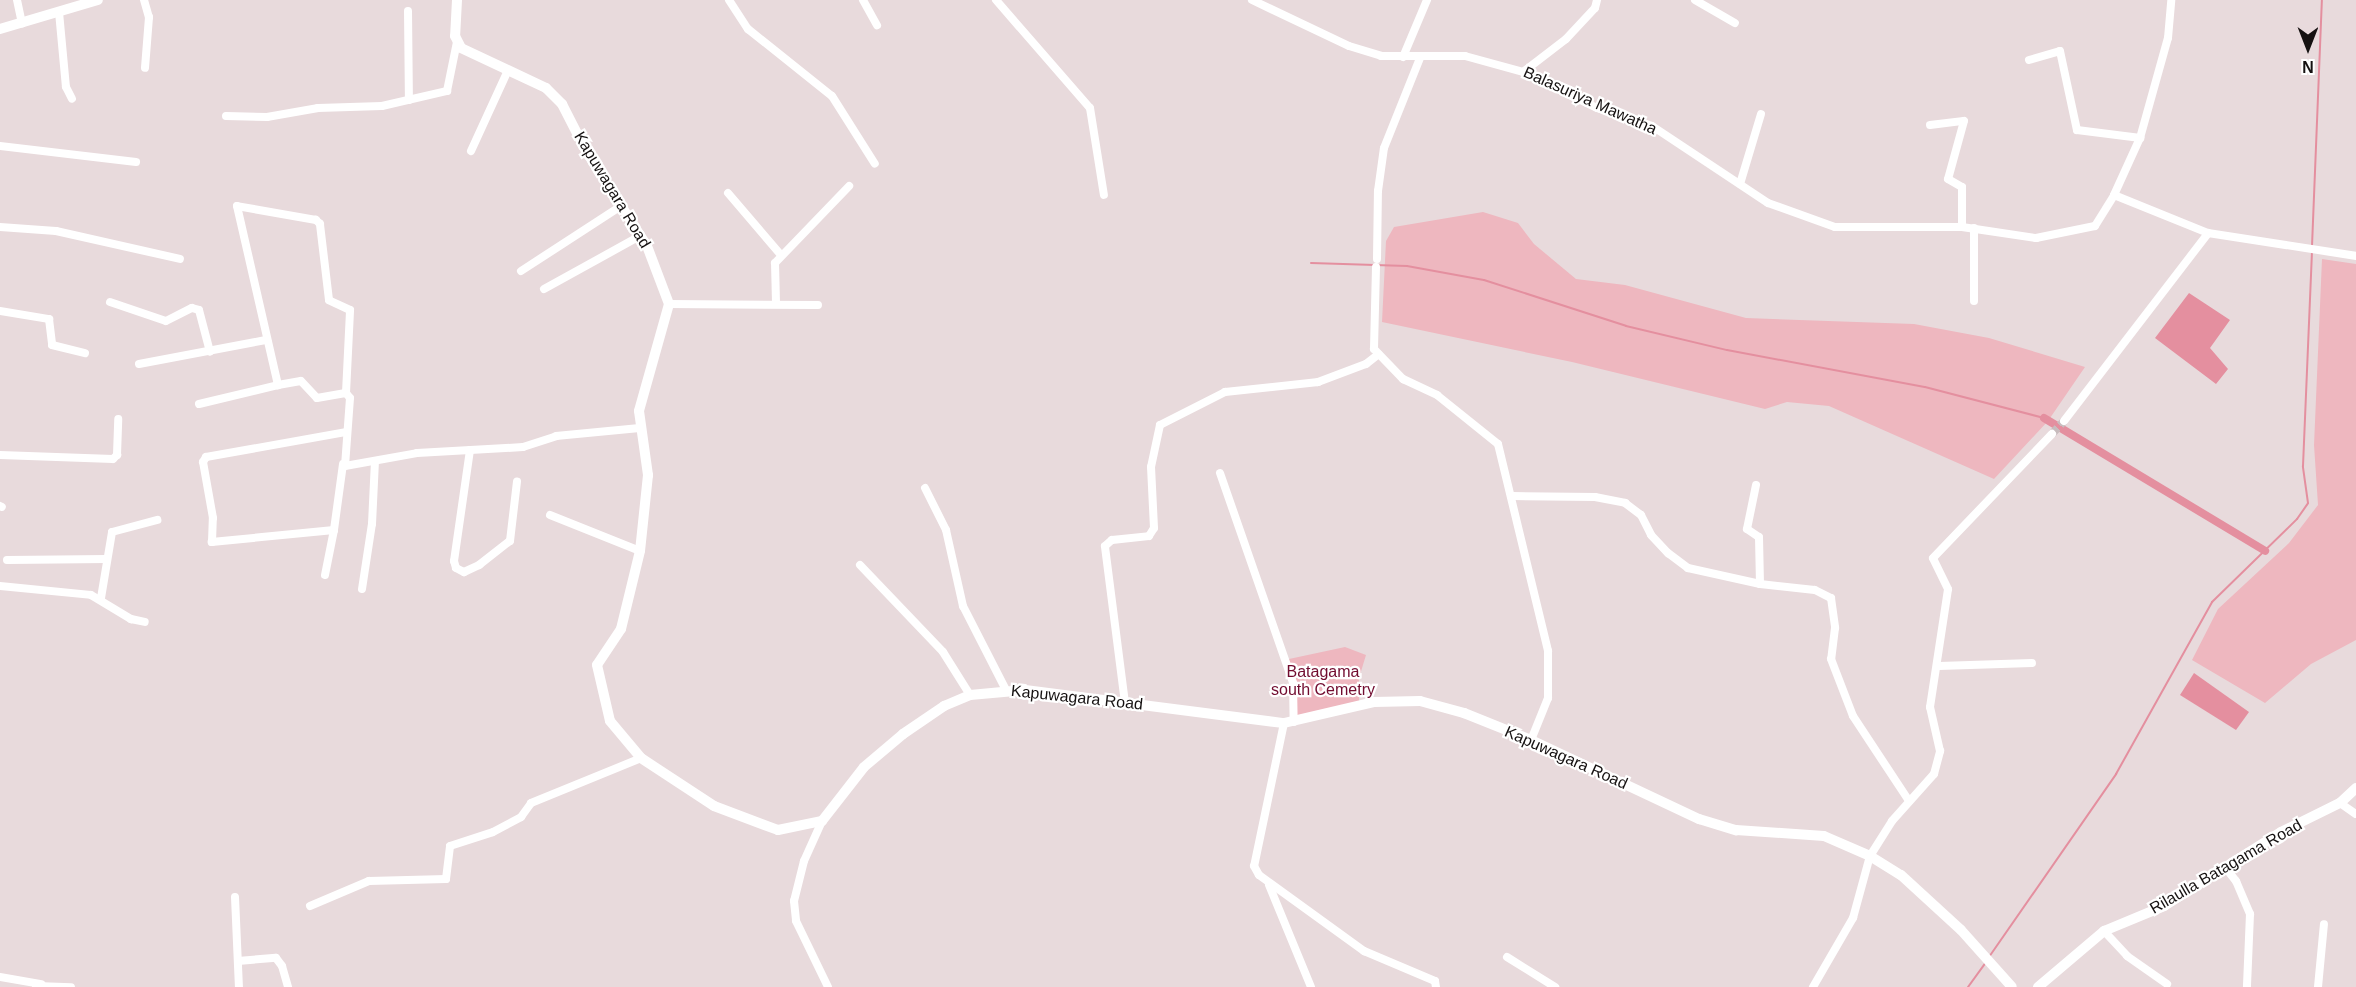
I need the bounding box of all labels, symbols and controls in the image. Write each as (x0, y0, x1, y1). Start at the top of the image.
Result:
north arrow (2278, 18, 2338, 78)
text: N (2302, 58, 2314, 75)
street label: Balasuriya Mawatha (1520, 63, 1660, 139)
street label: Kapuwagara Road (570, 128, 654, 252)
park label: Batagama south Cemetry (1271, 662, 1375, 700)
street label: Kapuwagara Road (1010, 682, 1144, 714)
street label: Kapuwagara Road (1502, 722, 1630, 794)
street label: Rilaulla Batagama Road (2146, 816, 2306, 918)

